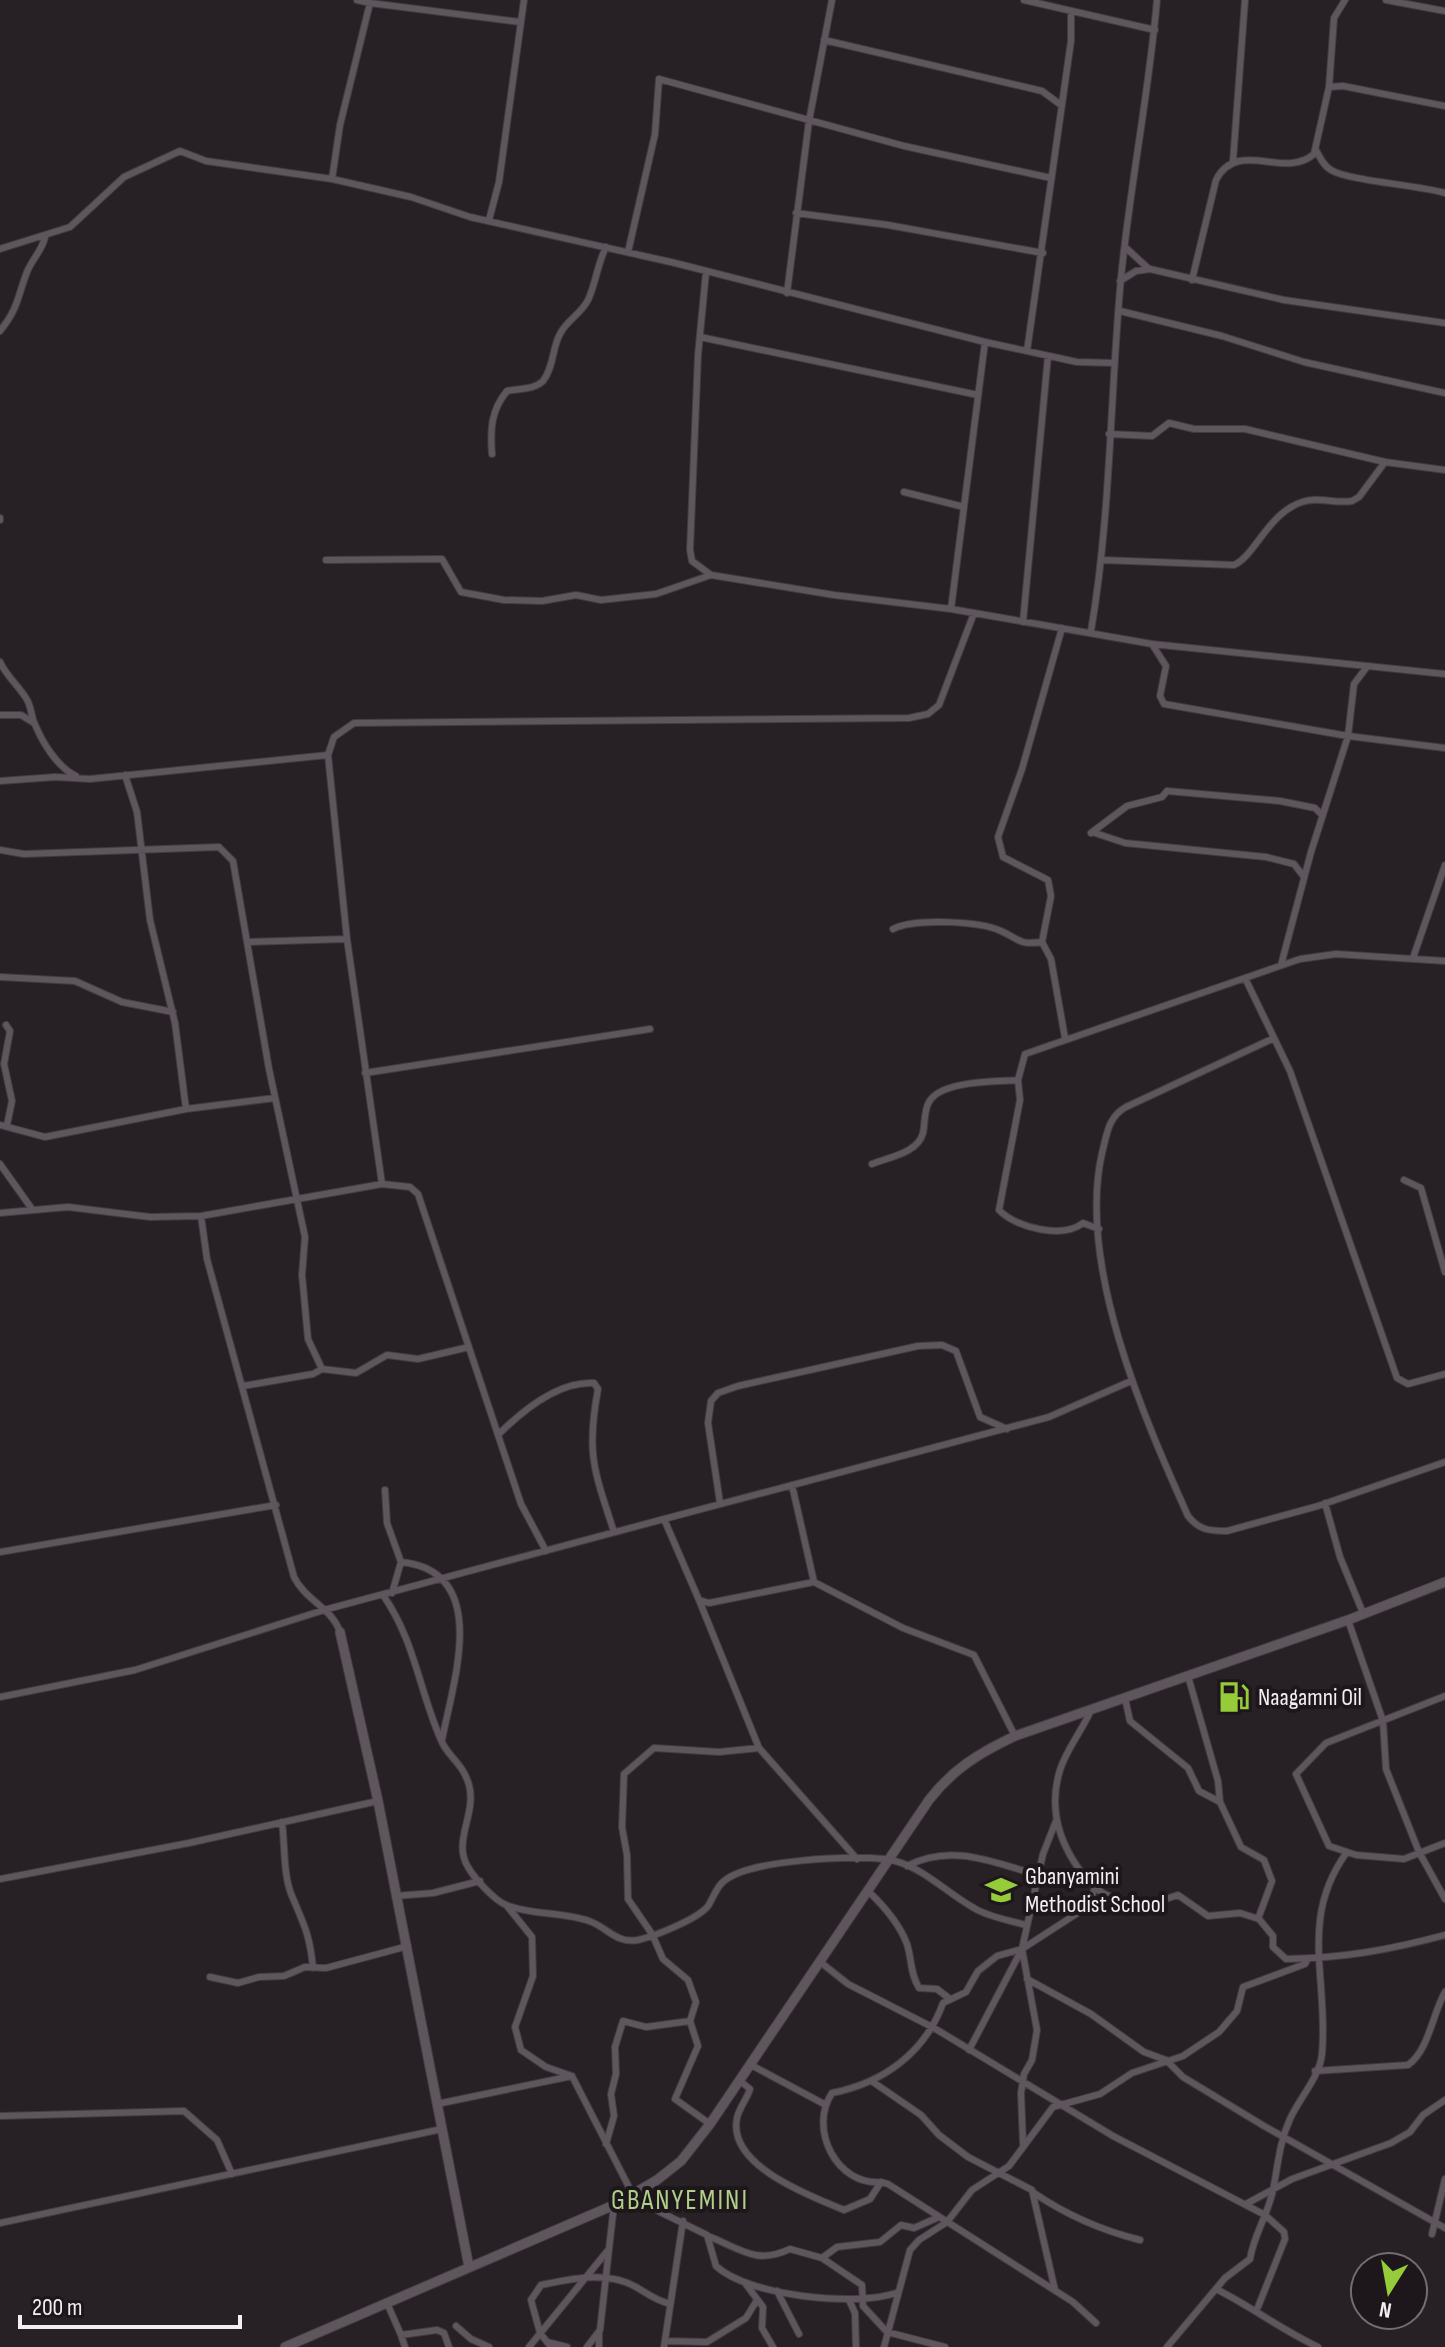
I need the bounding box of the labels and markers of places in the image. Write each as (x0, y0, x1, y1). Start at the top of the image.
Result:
fuel station icon: Naagamni Oil (1217, 1680, 1251, 1714)
place label: Naagamni Oil (1258, 1683, 1362, 1712)
place label: Gbanyamini Methodist School (1025, 1862, 1165, 1919)
school or university icon: Gbanyamini Methodist School (984, 1873, 1018, 1907)

